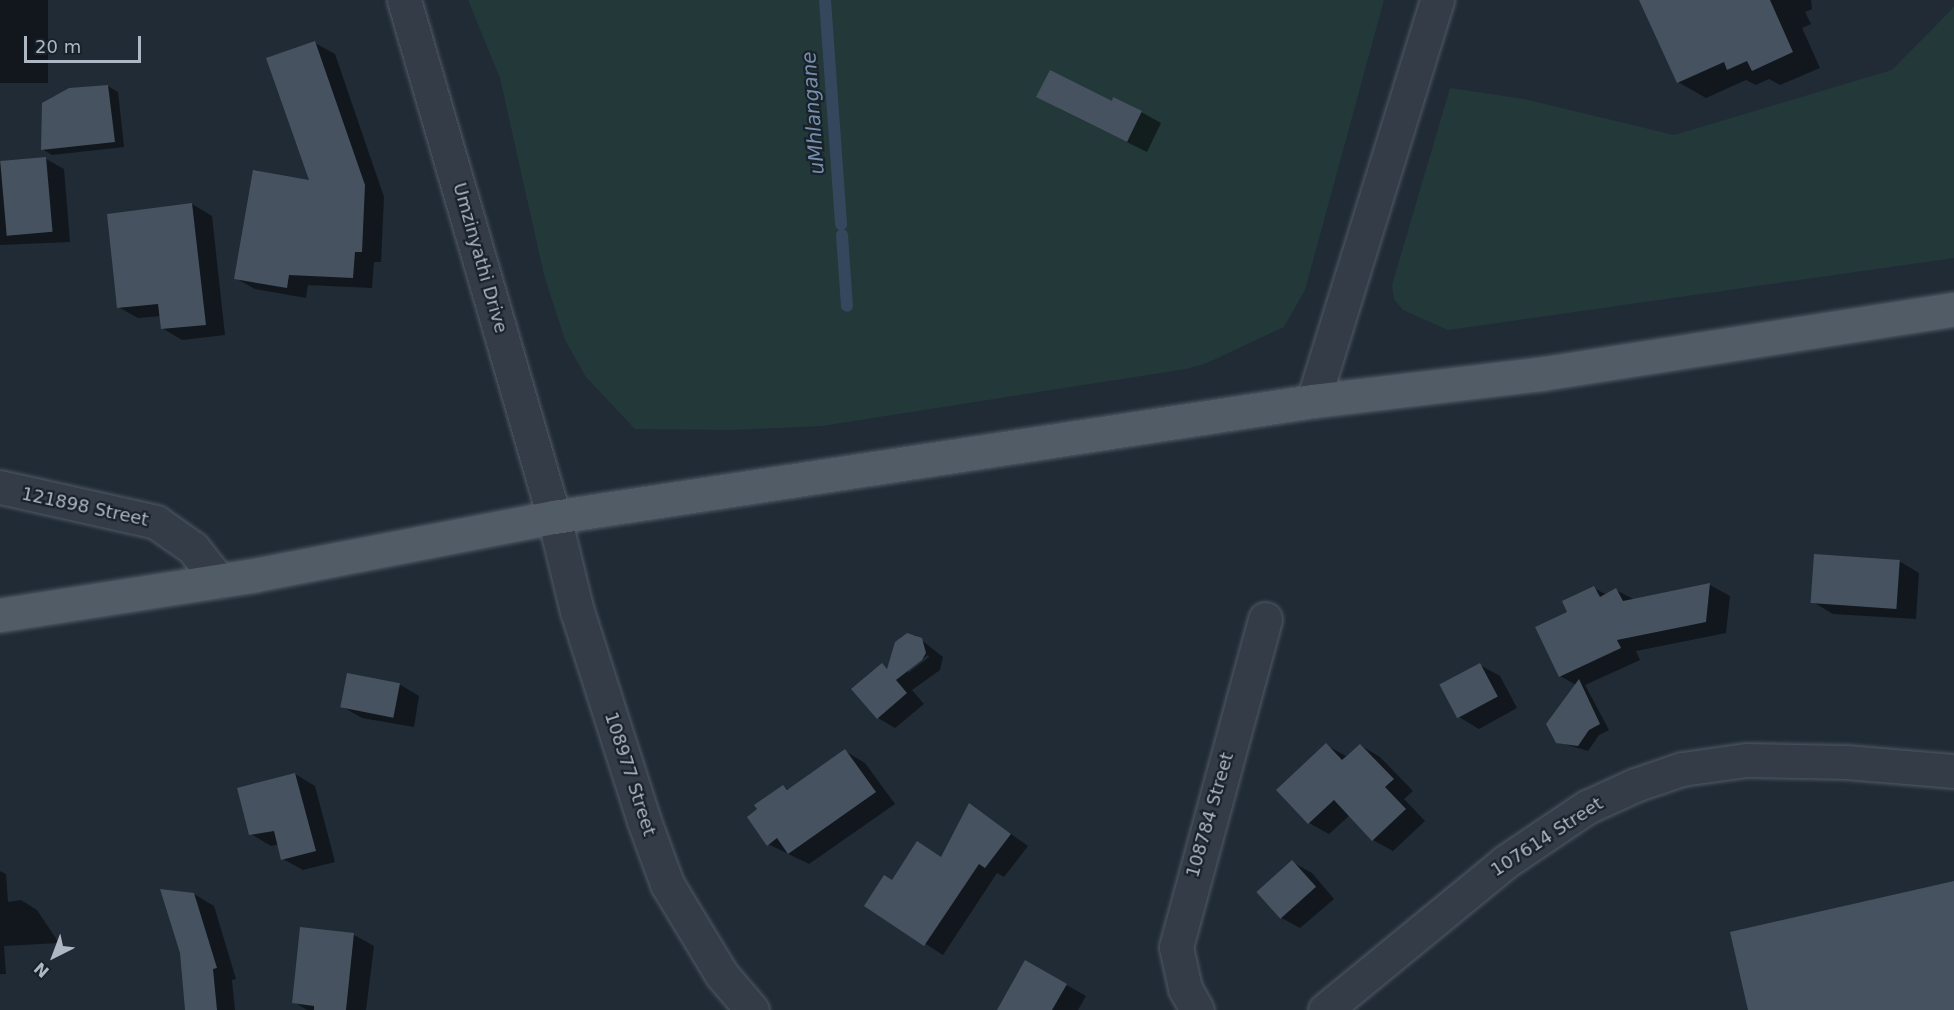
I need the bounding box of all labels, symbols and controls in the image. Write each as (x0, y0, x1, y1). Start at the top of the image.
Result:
scale bar (27, 24, 144, 62)
text: 20 m (35, 36, 81, 57)
water label: uMhlangane (797, 51, 829, 175)
street label: Umzinyathi Drive (448, 180, 512, 336)
street label: 121898 Street (20, 483, 150, 531)
street label: 108977 Street (600, 709, 660, 839)
street label: 108784 Street (1182, 750, 1238, 880)
street label: 107614 Street (1487, 793, 1607, 881)
north arrow (24, 926, 84, 986)
text: N (30, 958, 53, 981)

